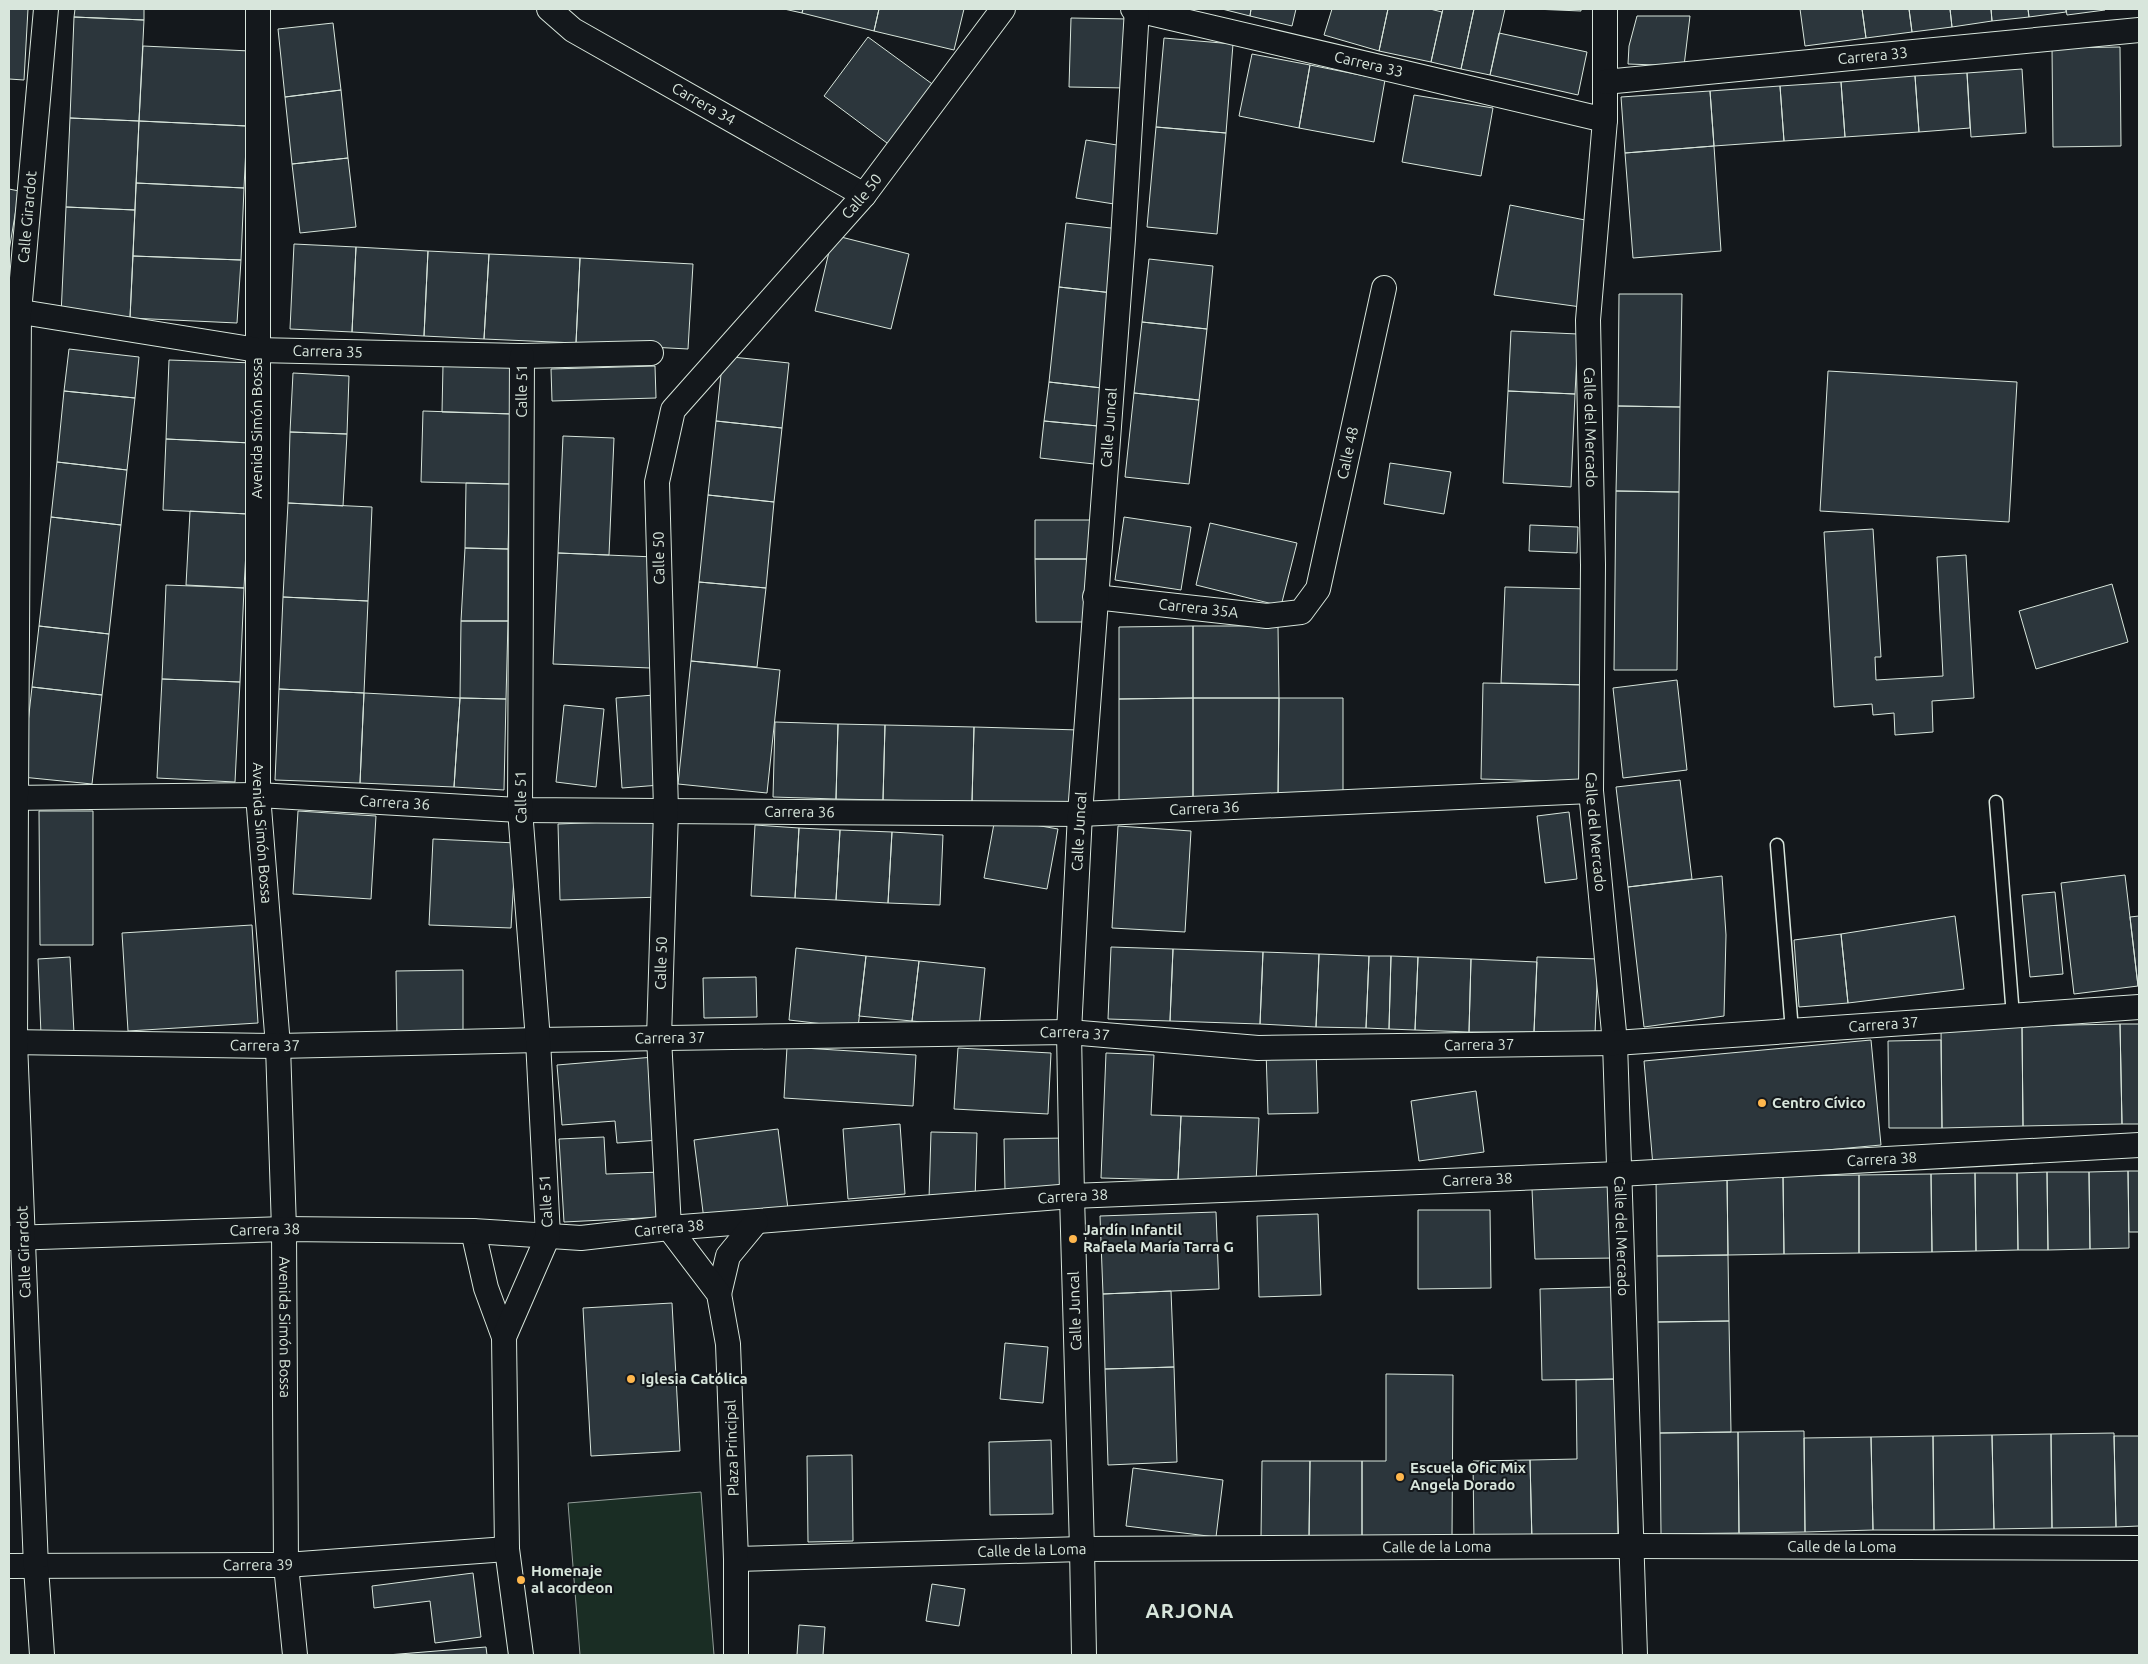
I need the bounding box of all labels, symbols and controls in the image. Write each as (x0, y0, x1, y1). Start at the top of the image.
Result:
street label: Carrera 33 (1837, 44, 1909, 67)
street label: Carrera 33 (1333, 48, 1405, 80)
street label: Carrera 34 (669, 79, 739, 128)
street label: Calle Girardot (14, 170, 40, 264)
street label: Calle 50 (838, 170, 885, 222)
street label: Carrera 35 (292, 342, 363, 360)
street label: Avenida Simón Bossa (248, 357, 265, 499)
street label: Calle 51 (513, 364, 530, 418)
street label: Calle del Mercado (1581, 367, 1600, 488)
street label: Calle Juncal (1097, 387, 1120, 468)
street label: Calle 48 (1333, 425, 1361, 481)
street label: Calle 50 (650, 531, 667, 585)
street label: Carrera 35A (1158, 595, 1239, 621)
street label: Avenida Simón Bossa (250, 762, 276, 904)
street label: Calle 51 (512, 770, 529, 824)
street label: Calle del Mercado (1583, 772, 1610, 893)
street label: Calle Juncal (1068, 791, 1090, 872)
street label: Carrera 36 (359, 792, 430, 813)
street label: Carrera 36 (1169, 798, 1240, 818)
street label: Carrera 36 (764, 803, 835, 820)
street label: Calle 50 (651, 936, 670, 990)
street label: Carrera 37 (1848, 1013, 1919, 1035)
street label: Carrera 37 (1040, 1023, 1111, 1043)
street label: Carrera 37 (635, 1028, 705, 1047)
street label: Carrera 37 (1444, 1035, 1514, 1053)
street label: Carrera 37 (230, 1036, 300, 1054)
place label: Centro Cívico (1772, 1094, 1866, 1111)
marker: Centro Cívico (1756, 1097, 1768, 1109)
street label: Carrera 38 (1846, 1148, 1917, 1169)
street label: Carrera 38 (1442, 1169, 1513, 1189)
street label: Calle 51 (536, 1174, 555, 1228)
street label: Calle del Mercado (1611, 1176, 1632, 1296)
street label: Carrera 38 (1037, 1186, 1108, 1207)
street label: Calle Girardot (13, 1205, 34, 1299)
street label: Carrera 38 (633, 1216, 705, 1240)
street label: Carrera 38 (229, 1220, 300, 1239)
place label: Jardín Infantil Rafaela María Tarra G (1083, 1221, 1234, 1255)
marker: Jardín Infantil Rafaela María Tarra G (1067, 1233, 1079, 1245)
street label: Avenida Simón Bossa (276, 1256, 294, 1398)
street label: Calle Juncal (1065, 1271, 1084, 1351)
place label: Iglesia Católica (641, 1370, 748, 1387)
marker: Iglesia Católica (625, 1373, 637, 1385)
street label: Plaza Principal (721, 1399, 742, 1497)
place label: Escuela Ofic Mix Angela Dorado (1410, 1459, 1526, 1493)
marker: Escuela Ofic Mix Angela Dorado (1394, 1471, 1406, 1483)
street label: Calle de la Loma (1382, 1538, 1492, 1555)
street label: Calle de la Loma (1787, 1538, 1897, 1555)
street label: Calle de la Loma (977, 1540, 1087, 1560)
street label: Carrera 39 (223, 1556, 294, 1573)
place label: Homenaje al acordeon (531, 1562, 613, 1596)
marker: Homenaje al acordeon (515, 1574, 527, 1586)
district label: ARJONA (1146, 1599, 1234, 1622)

